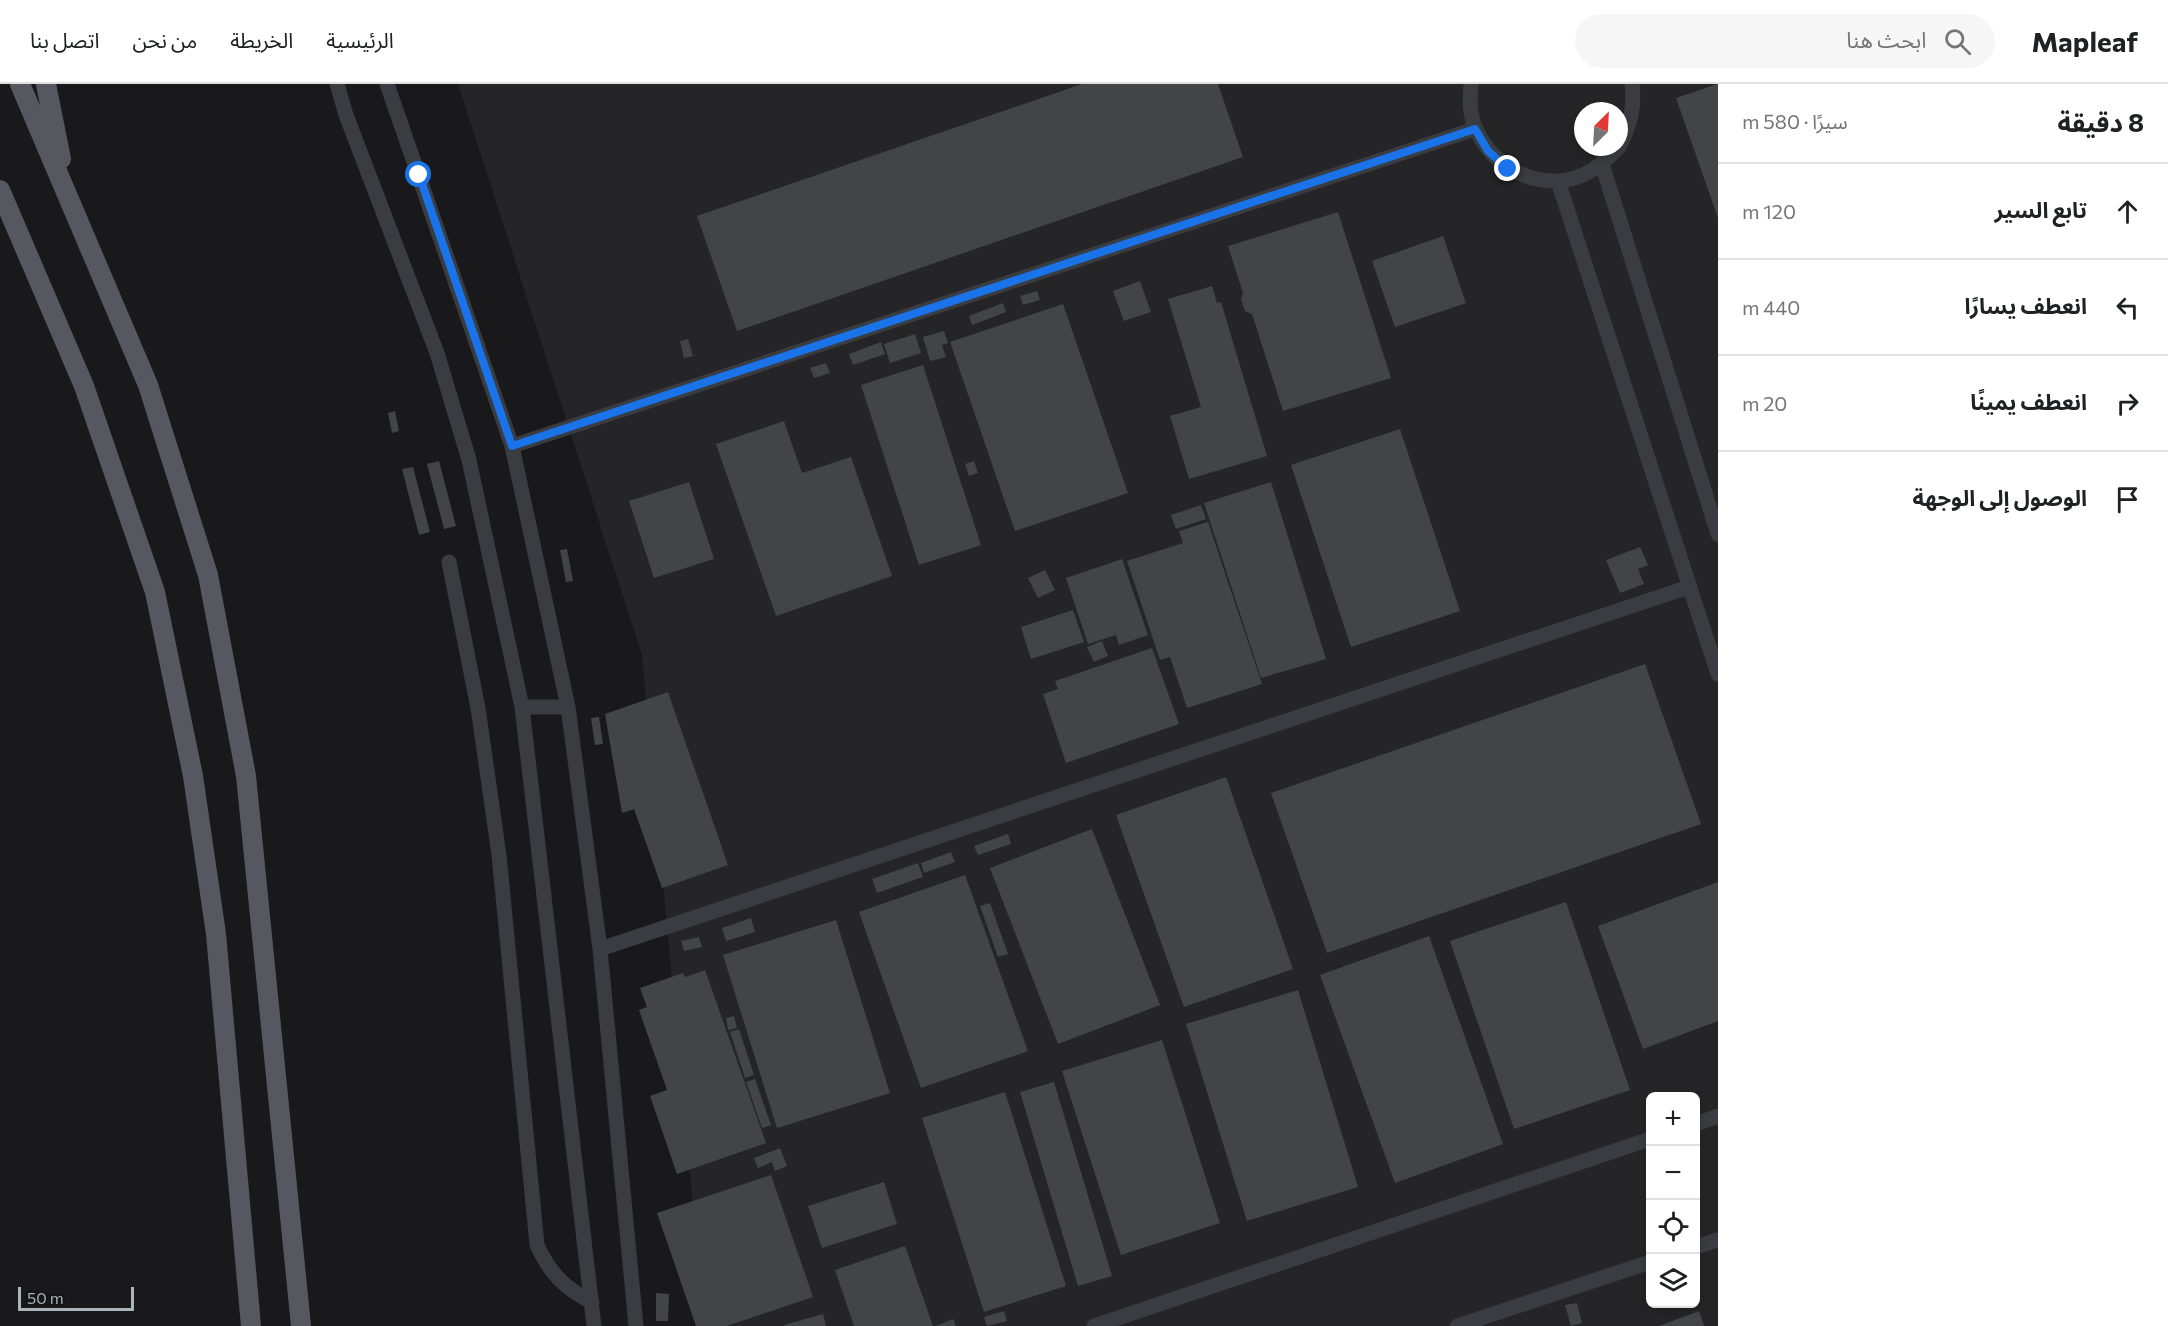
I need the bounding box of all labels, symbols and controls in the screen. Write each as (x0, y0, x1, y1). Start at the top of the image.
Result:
search box (1575, 14, 1995, 68)
text: Mapleaf (2031, 24, 2138, 58)
icon: search (1941, 25, 1974, 58)
text: ابحث هنا (1846, 26, 1926, 53)
text: اتصل بنا (30, 27, 100, 52)
text: من نحن (133, 27, 197, 52)
text: الخريطة (230, 27, 293, 52)
text: الرئيسية (326, 27, 394, 52)
north arrow (1574, 102, 1628, 156)
text: 8 دقيقة (2058, 106, 2144, 137)
text: سيرًا · 580 m (1742, 109, 1848, 133)
route end (1494, 155, 1520, 181)
route start (405, 161, 431, 187)
icon: ahead (2111, 195, 2144, 228)
text: تابع السير (1995, 196, 2087, 223)
text: 120 m (1742, 199, 1796, 223)
icon: left (2111, 291, 2144, 324)
text: انعطف يسارًا (1965, 292, 2087, 319)
text: 440 m (1742, 295, 1800, 319)
icon: right (2111, 387, 2144, 420)
text: انعطف يمينًا (1970, 388, 2087, 415)
text: 20 m (1742, 391, 1787, 415)
icon: arrive (2111, 483, 2144, 516)
text: الوصول إلى الوجهة (1912, 484, 2087, 511)
map controls (1646, 1092, 1700, 1308)
button: + (1646, 1092, 1700, 1146)
button: − (1646, 1146, 1700, 1200)
button: locate (1646, 1200, 1700, 1254)
button: layers (1646, 1254, 1700, 1308)
scale bar (18, 1284, 134, 1312)
text: 50 m (27, 1288, 64, 1307)

